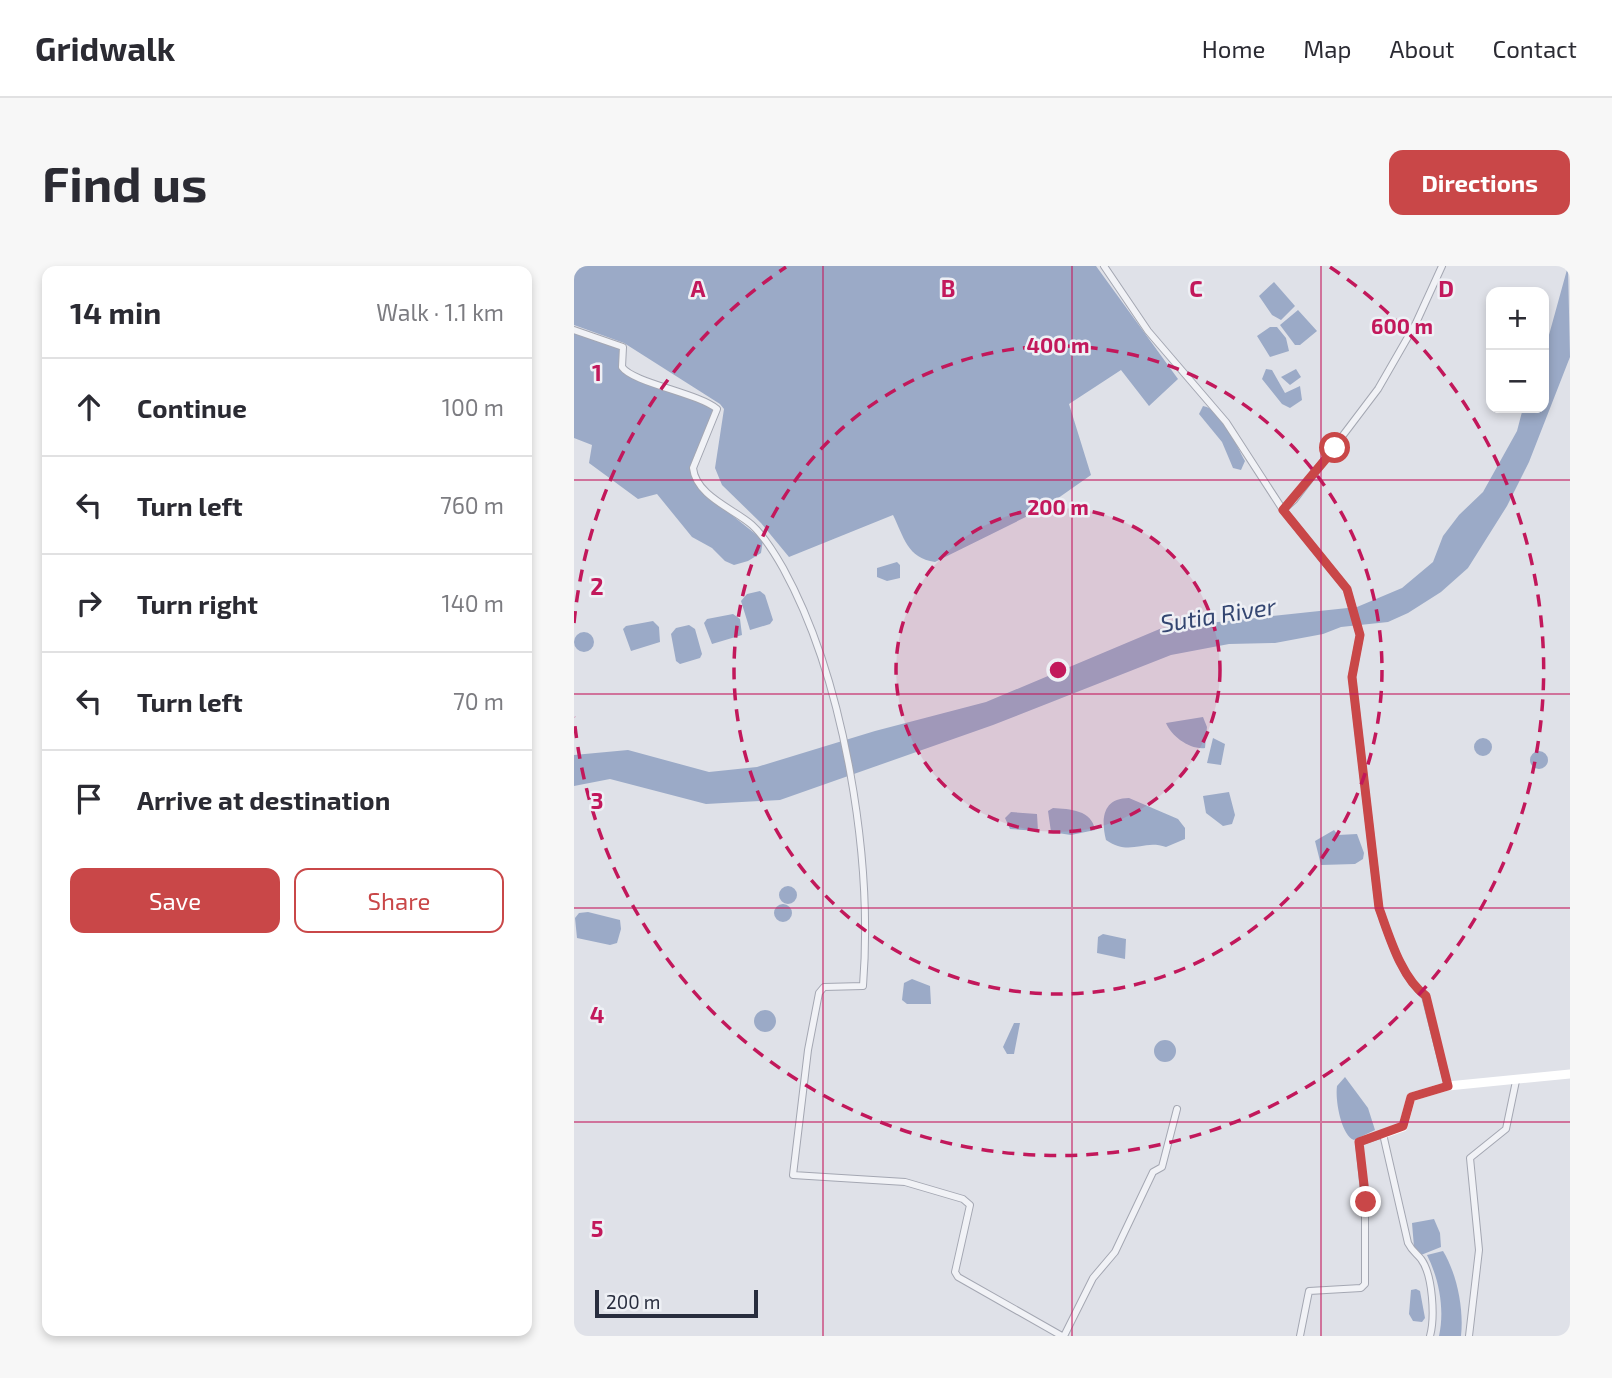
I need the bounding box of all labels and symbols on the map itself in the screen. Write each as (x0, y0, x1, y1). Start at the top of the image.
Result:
text: A (690, 274, 706, 302)
text: B (941, 274, 955, 302)
text: C (1189, 274, 1203, 302)
text: D (1438, 274, 1454, 302)
text: 600 m (1371, 313, 1433, 338)
text: 400 m (1027, 332, 1089, 357)
text: 1 (592, 358, 602, 386)
route start (1319, 432, 1350, 463)
text: 200 m (1027, 494, 1089, 519)
text: 2 (590, 572, 604, 600)
water label: Sutia River (1158, 590, 1278, 637)
centre of rings (1046, 658, 1070, 682)
text: 3 (590, 786, 604, 814)
text: 4 (590, 1000, 604, 1028)
route end (1350, 1186, 1381, 1217)
text: 5 (591, 1214, 603, 1242)
scale bar (595, 1287, 758, 1319)

